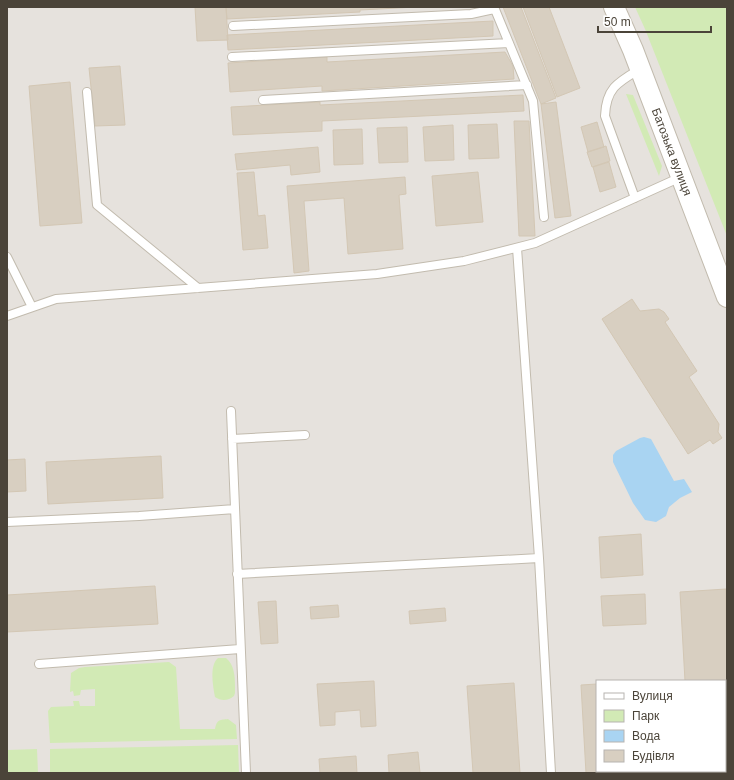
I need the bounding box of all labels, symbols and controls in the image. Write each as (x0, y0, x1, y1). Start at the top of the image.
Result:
scale bar (598, 8, 711, 34)
text: 50 m (604, 15, 631, 29)
street label: Батозька вулиця (649, 106, 695, 198)
legend (596, 680, 726, 772)
text: Вулиця (632, 689, 673, 703)
text: Парк (632, 709, 660, 723)
text: Вода (632, 729, 660, 743)
text: Будівля (632, 749, 674, 763)

